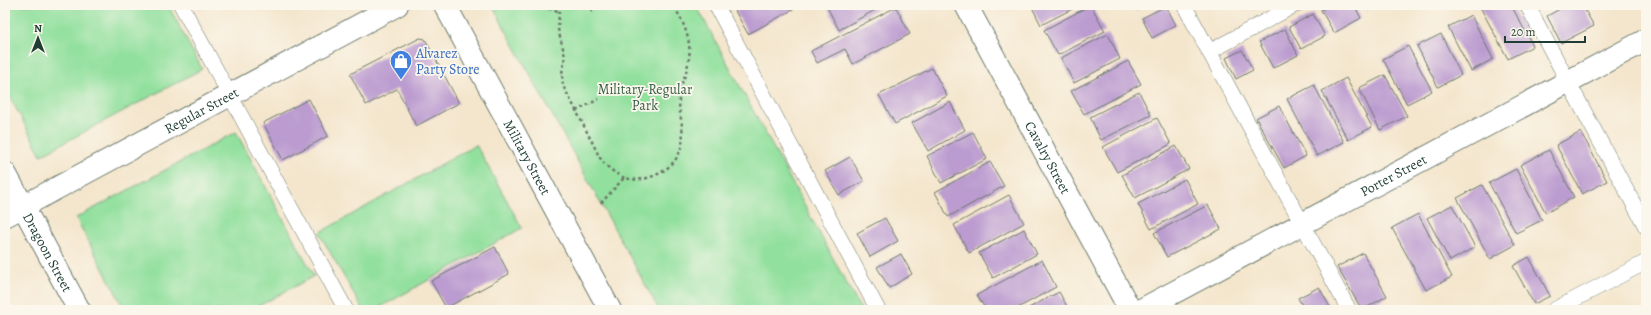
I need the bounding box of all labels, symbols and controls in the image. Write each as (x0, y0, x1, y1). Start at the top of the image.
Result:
north arrow (18, 18, 58, 58)
scale bar (1505, 18, 1585, 44)
text: N (34, 21, 42, 36)
text: 20 m (1511, 24, 1535, 40)
place label: Alvarez Party Store (415, 44, 479, 79)
shop icon: Alvarez Party Store (388, 48, 414, 81)
park label: Military-Regular Park (598, 80, 693, 115)
street label: Regular Street (161, 82, 242, 138)
street label: Military Street (499, 116, 556, 199)
street label: Cavalry Street (1021, 118, 1075, 197)
street label: Porter Street (1357, 149, 1430, 201)
street label: Dragoon Street (19, 209, 77, 296)

